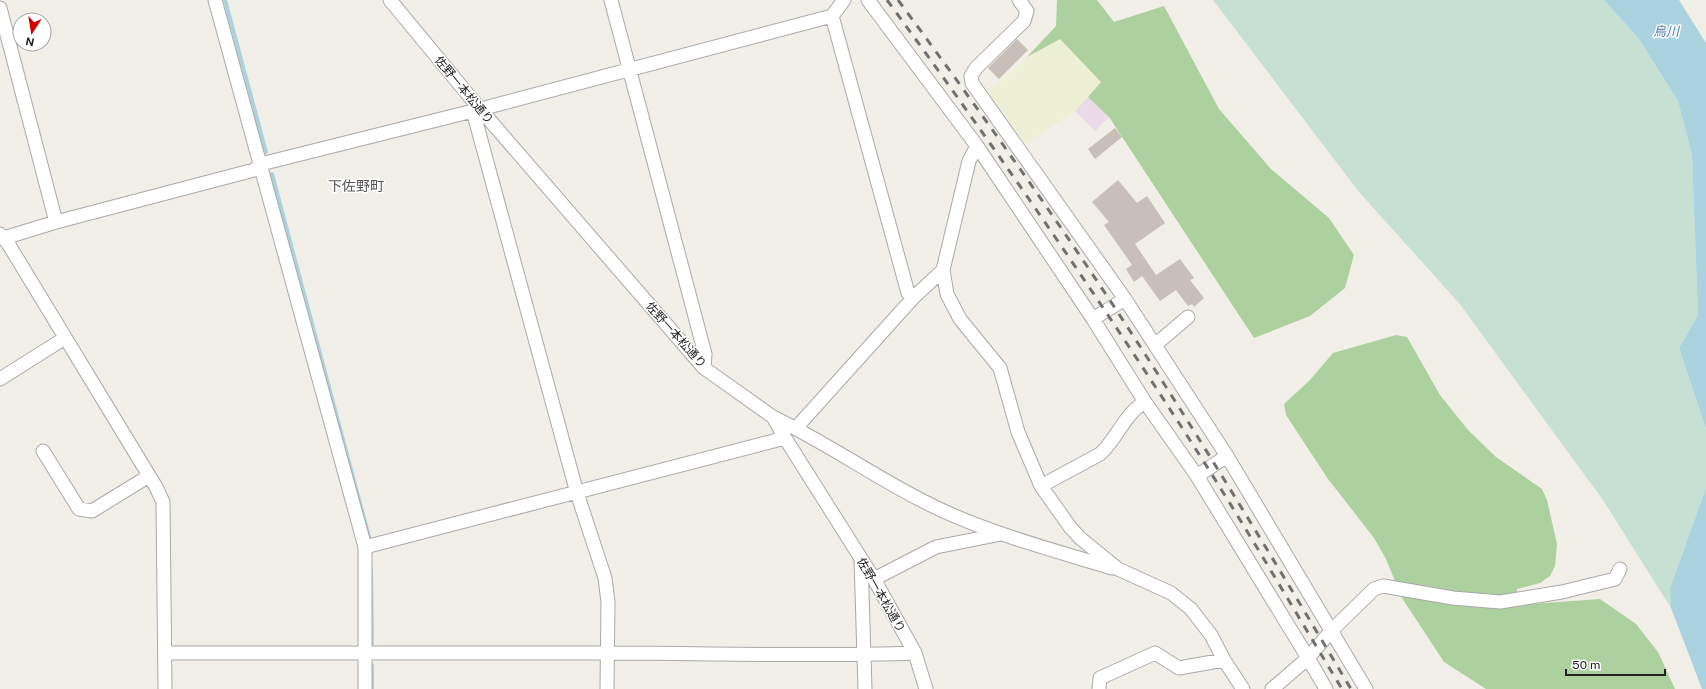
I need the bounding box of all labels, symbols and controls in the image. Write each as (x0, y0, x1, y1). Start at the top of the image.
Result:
north arrow (12, 12, 52, 52)
water label: 烏川 (1653, 24, 1681, 39)
text: N (24, 35, 35, 49)
street label: 佐野一本松通り (432, 53, 496, 127)
district label: 下佐野町 (328, 178, 384, 194)
street label: 佐野一本松通り (643, 299, 709, 371)
street label: 佐野一本松通り (854, 555, 908, 635)
scale bar (1566, 651, 1665, 677)
text: 50 m (1572, 658, 1600, 672)

